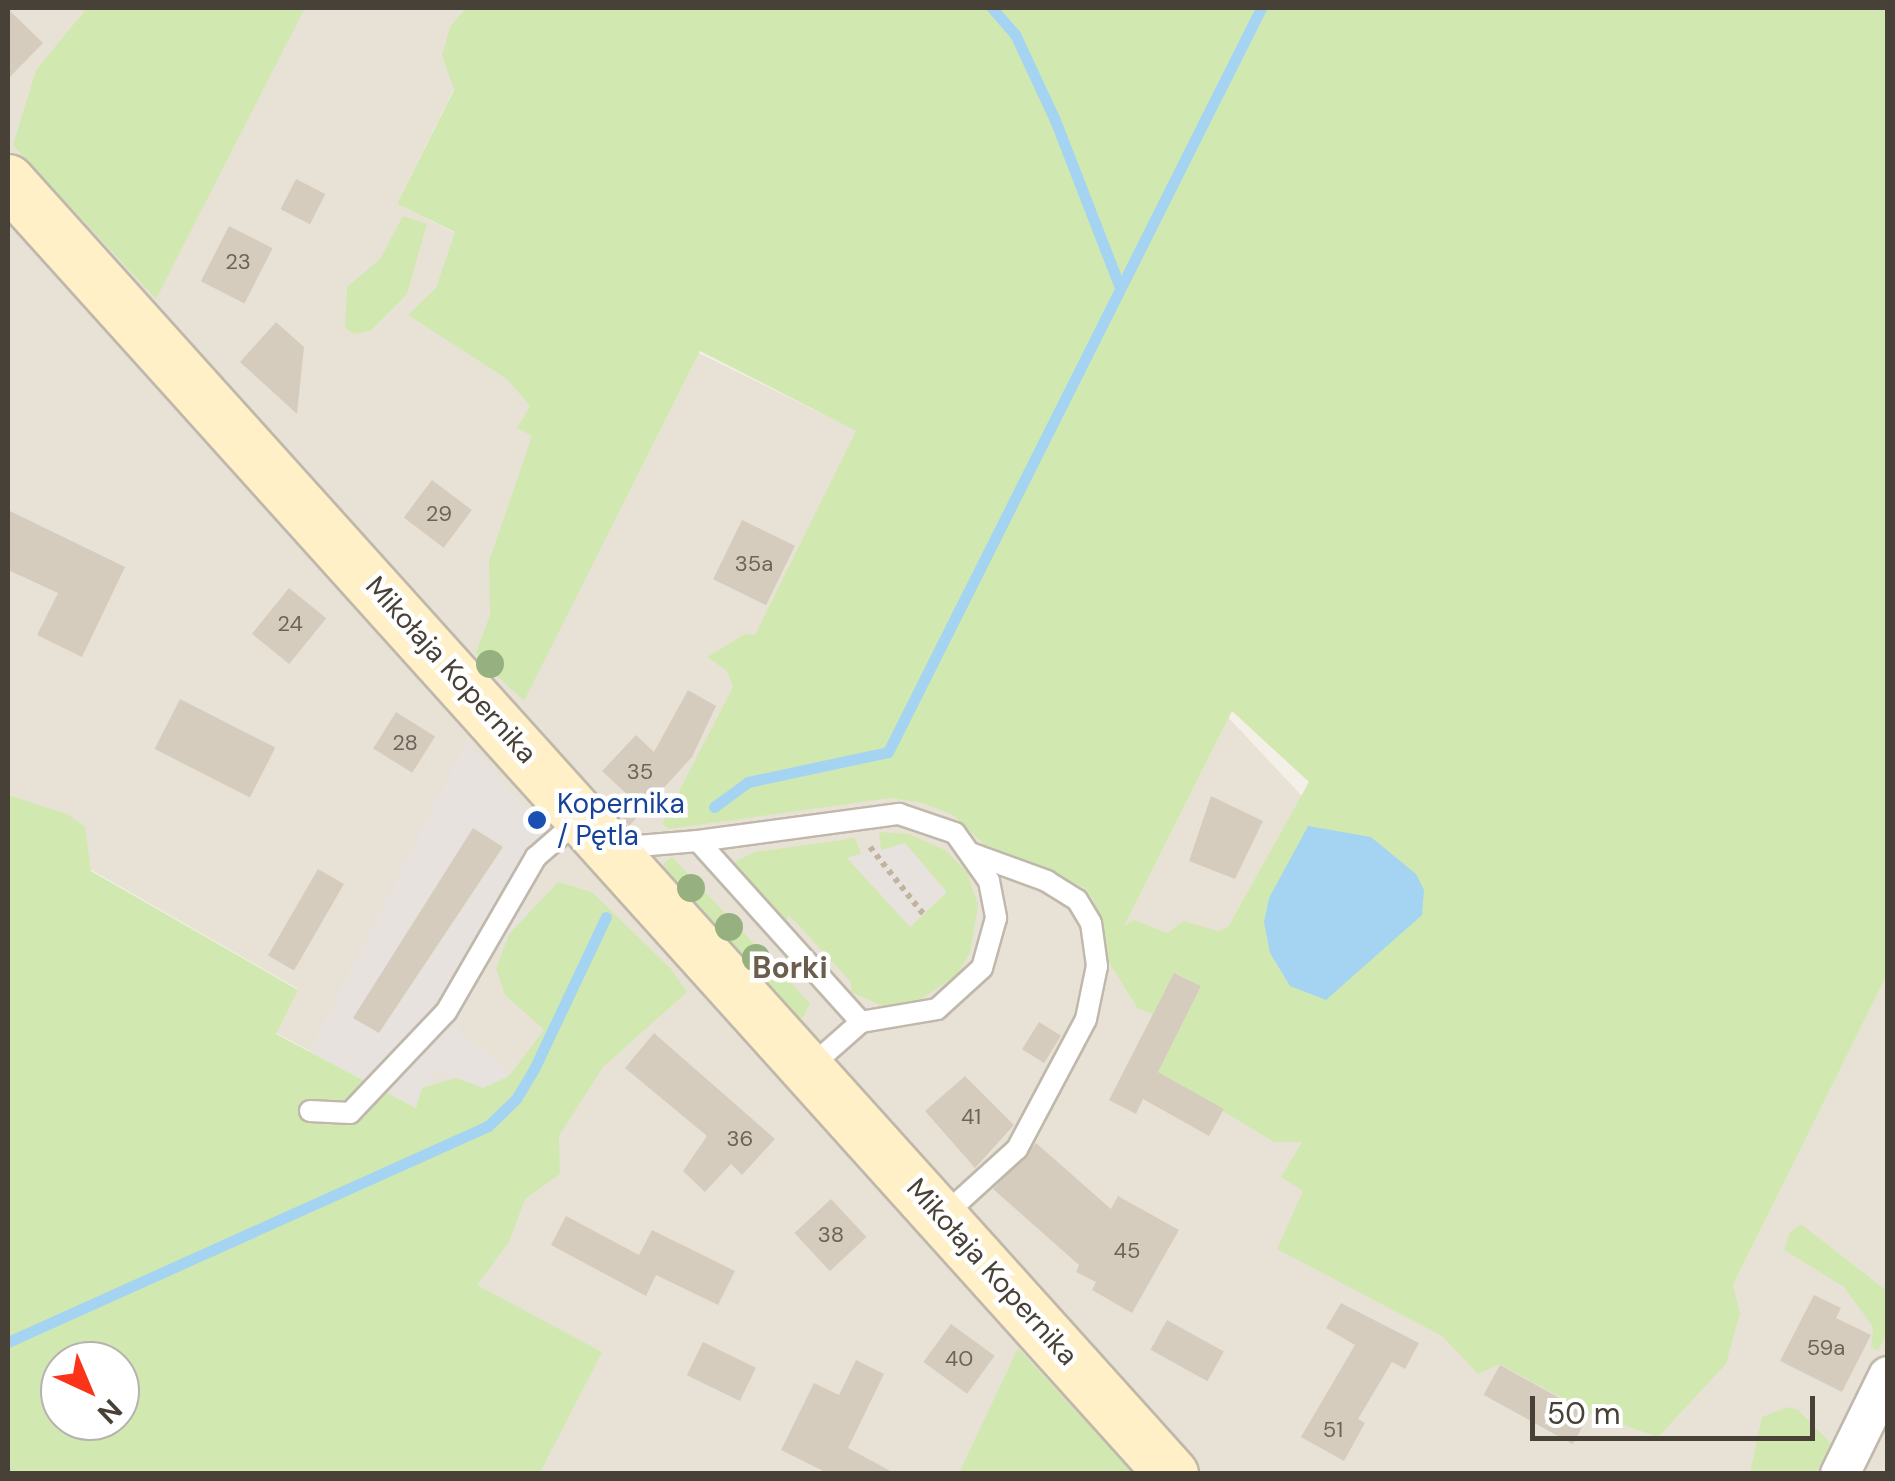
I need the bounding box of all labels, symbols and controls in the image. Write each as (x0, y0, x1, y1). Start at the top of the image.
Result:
house number: 23 (225, 249, 251, 275)
house number: 29 (426, 501, 452, 527)
house number: 35a (735, 551, 773, 577)
street label: Mikołaja Kopernika (358, 570, 544, 770)
house number: 24 (277, 611, 303, 637)
house number: 28 (392, 730, 418, 756)
house number: 35 (627, 759, 653, 785)
place label: Kopernika / Pętla (557, 787, 685, 853)
marker: Kopernika / Pętla (526, 809, 548, 831)
district label: Borki (752, 950, 828, 986)
house number: 41 (961, 1104, 981, 1130)
house number: 36 (727, 1126, 753, 1152)
street label: Mikołaja Kopernika (899, 1172, 1085, 1372)
house number: 38 (818, 1222, 844, 1248)
house number: 45 (1114, 1238, 1140, 1264)
house number: 59a (1807, 1335, 1845, 1361)
north arrow (40, 1341, 140, 1441)
house number: 40 (945, 1346, 973, 1372)
scale bar (1535, 1376, 1820, 1438)
text: N (90, 1391, 130, 1432)
text: 50 m (1547, 1394, 1621, 1433)
house number: 51 (1323, 1417, 1343, 1443)

